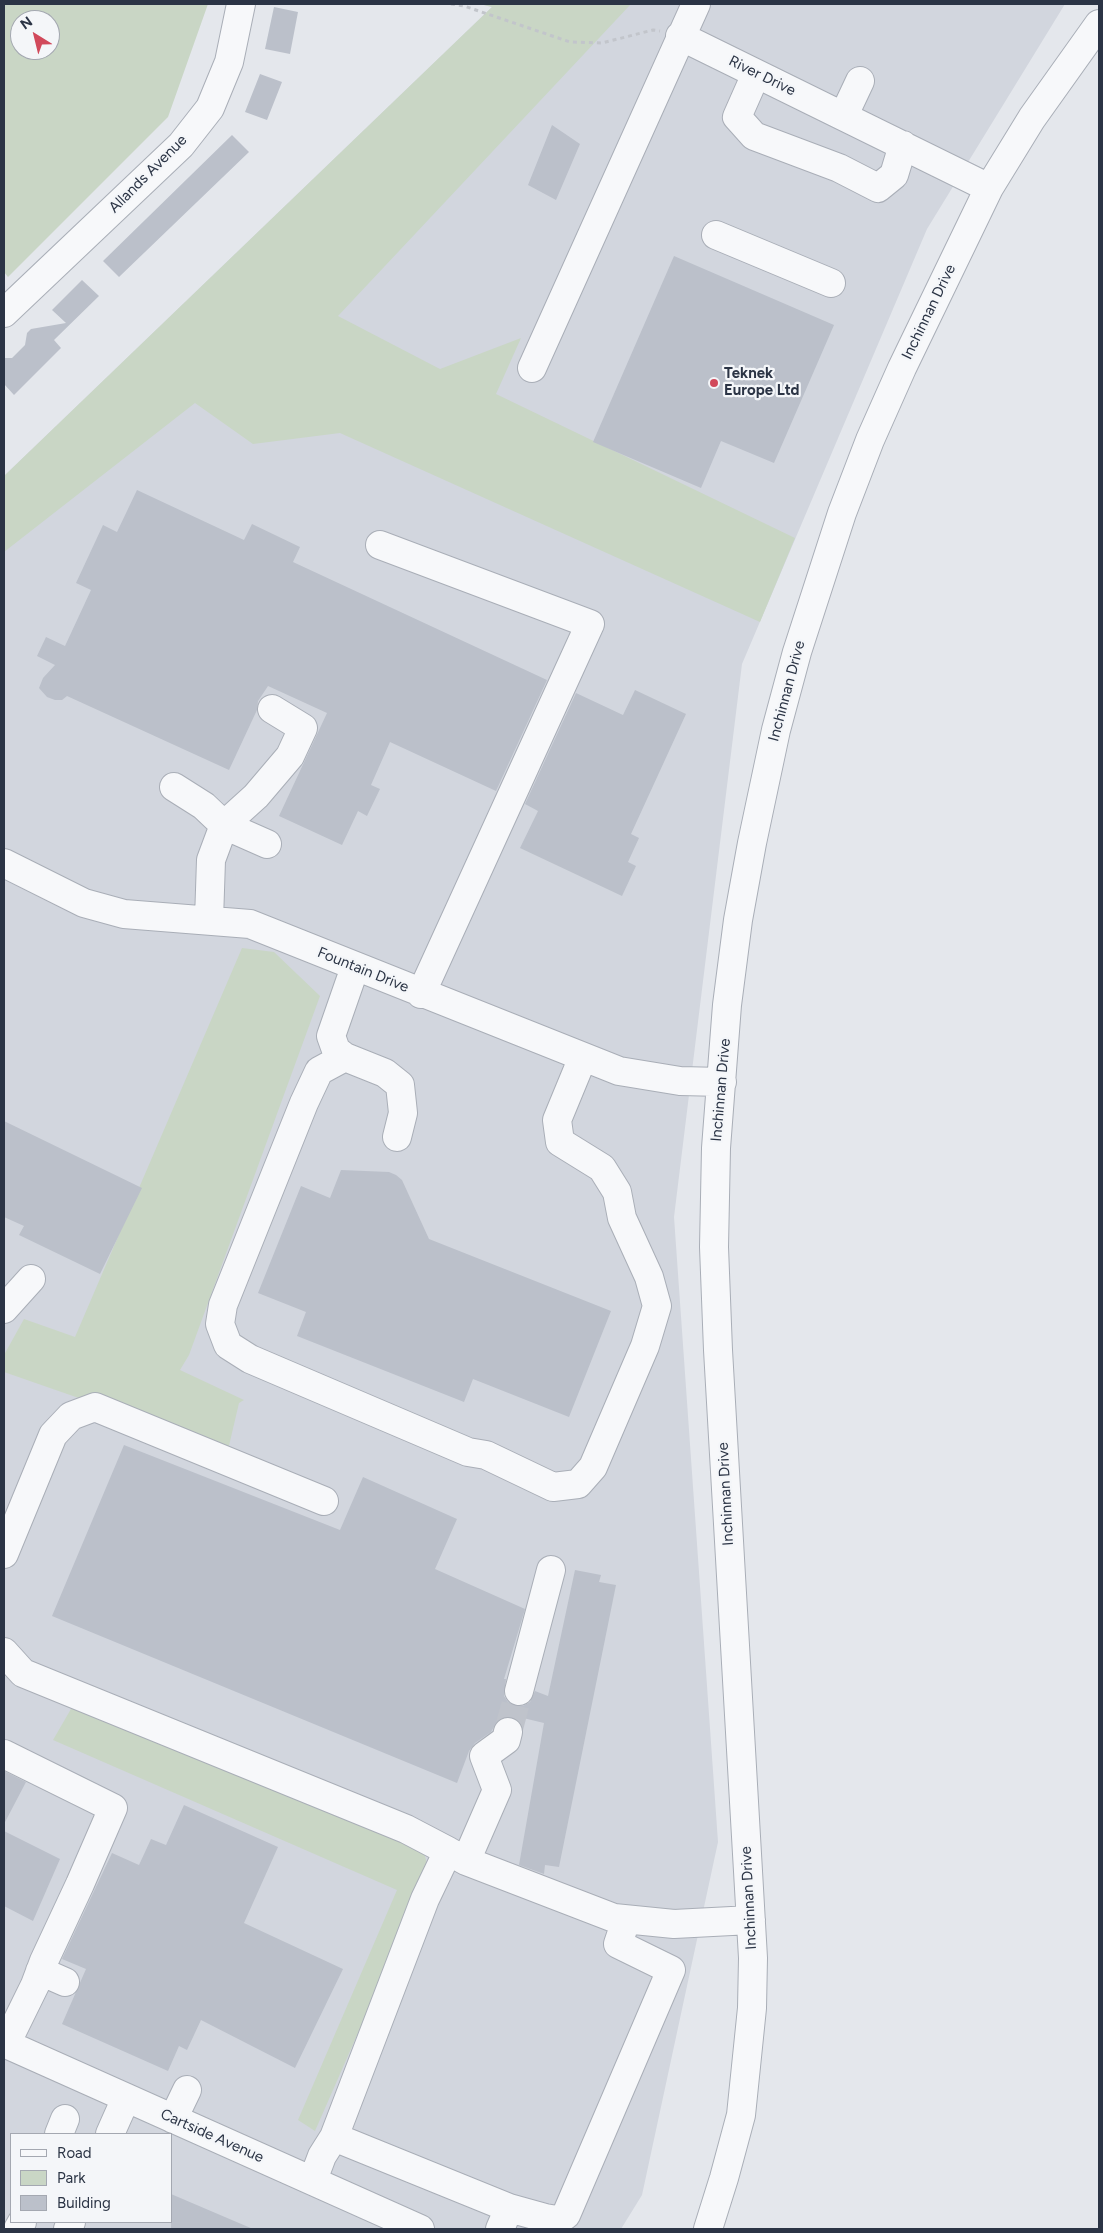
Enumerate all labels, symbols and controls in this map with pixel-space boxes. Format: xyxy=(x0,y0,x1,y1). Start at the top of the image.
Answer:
north arrow xyxy=(10,10,60,60)
text: N xyxy=(17,13,36,33)
street label: River Drive xyxy=(726,52,798,100)
street label: Allands Avenue xyxy=(105,131,191,217)
street label: Inchinnan Drive xyxy=(898,262,960,362)
place label: Teknek Europe Ltd xyxy=(724,365,800,400)
marker: Teknek Europe Ltd xyxy=(708,377,720,389)
street label: Inchinnan Drive xyxy=(765,639,809,743)
street label: Fountain Drive xyxy=(315,943,411,997)
street label: Inchinnan Drive xyxy=(708,1038,734,1142)
street label: Inchinnan Drive xyxy=(714,1442,738,1546)
street label: Inchinnan Drive xyxy=(737,1846,761,1950)
street label: Cartside Avenue xyxy=(158,2105,266,2167)
legend xyxy=(10,2133,172,2223)
text: Road xyxy=(57,2144,92,2162)
text: Park xyxy=(57,2169,86,2187)
text: Building xyxy=(57,2194,111,2212)

